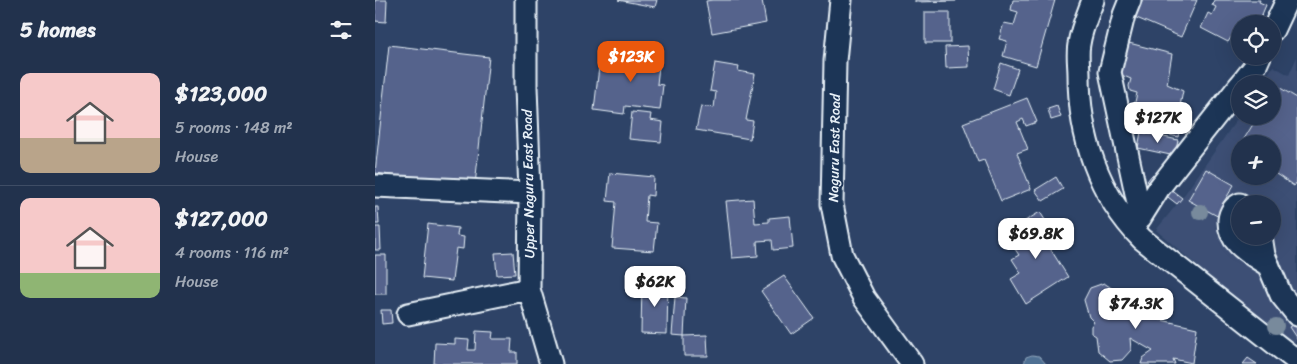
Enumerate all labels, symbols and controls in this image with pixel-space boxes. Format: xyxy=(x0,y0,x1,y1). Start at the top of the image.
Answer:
text: 5 homes xyxy=(20,11,96,49)
map controls xyxy=(1231,15,1281,245)
button: locate xyxy=(1231,15,1281,65)
icon: filters xyxy=(327,16,355,44)
pin: $123K xyxy=(596,41,666,83)
text: $123K xyxy=(608,42,654,71)
text: $123,000 xyxy=(175,75,267,113)
button: layers xyxy=(1231,75,1281,125)
street label: Naguru East Road xyxy=(821,92,848,202)
icon: home xyxy=(60,93,120,153)
pin: $127K xyxy=(1123,102,1193,144)
text: $127K xyxy=(1135,103,1181,132)
street label: Upper Naguru East Road xyxy=(515,108,542,259)
text: 5 rooms · 148 m² xyxy=(175,113,292,142)
button: + xyxy=(1231,135,1281,185)
text: House xyxy=(175,142,218,171)
button: − xyxy=(1231,195,1281,245)
text: $127,000 xyxy=(175,200,268,238)
icon: home xyxy=(60,218,120,278)
pin: $69.8K xyxy=(995,218,1077,260)
text: $69.8K xyxy=(1009,219,1063,248)
text: 4 rooms · 116 m² xyxy=(175,238,289,267)
pin: $62K xyxy=(625,266,685,308)
text: House xyxy=(175,267,218,296)
text: $62K xyxy=(636,267,674,296)
pin: $74.3K xyxy=(1095,288,1177,330)
text: $74.3K xyxy=(1109,289,1163,318)

